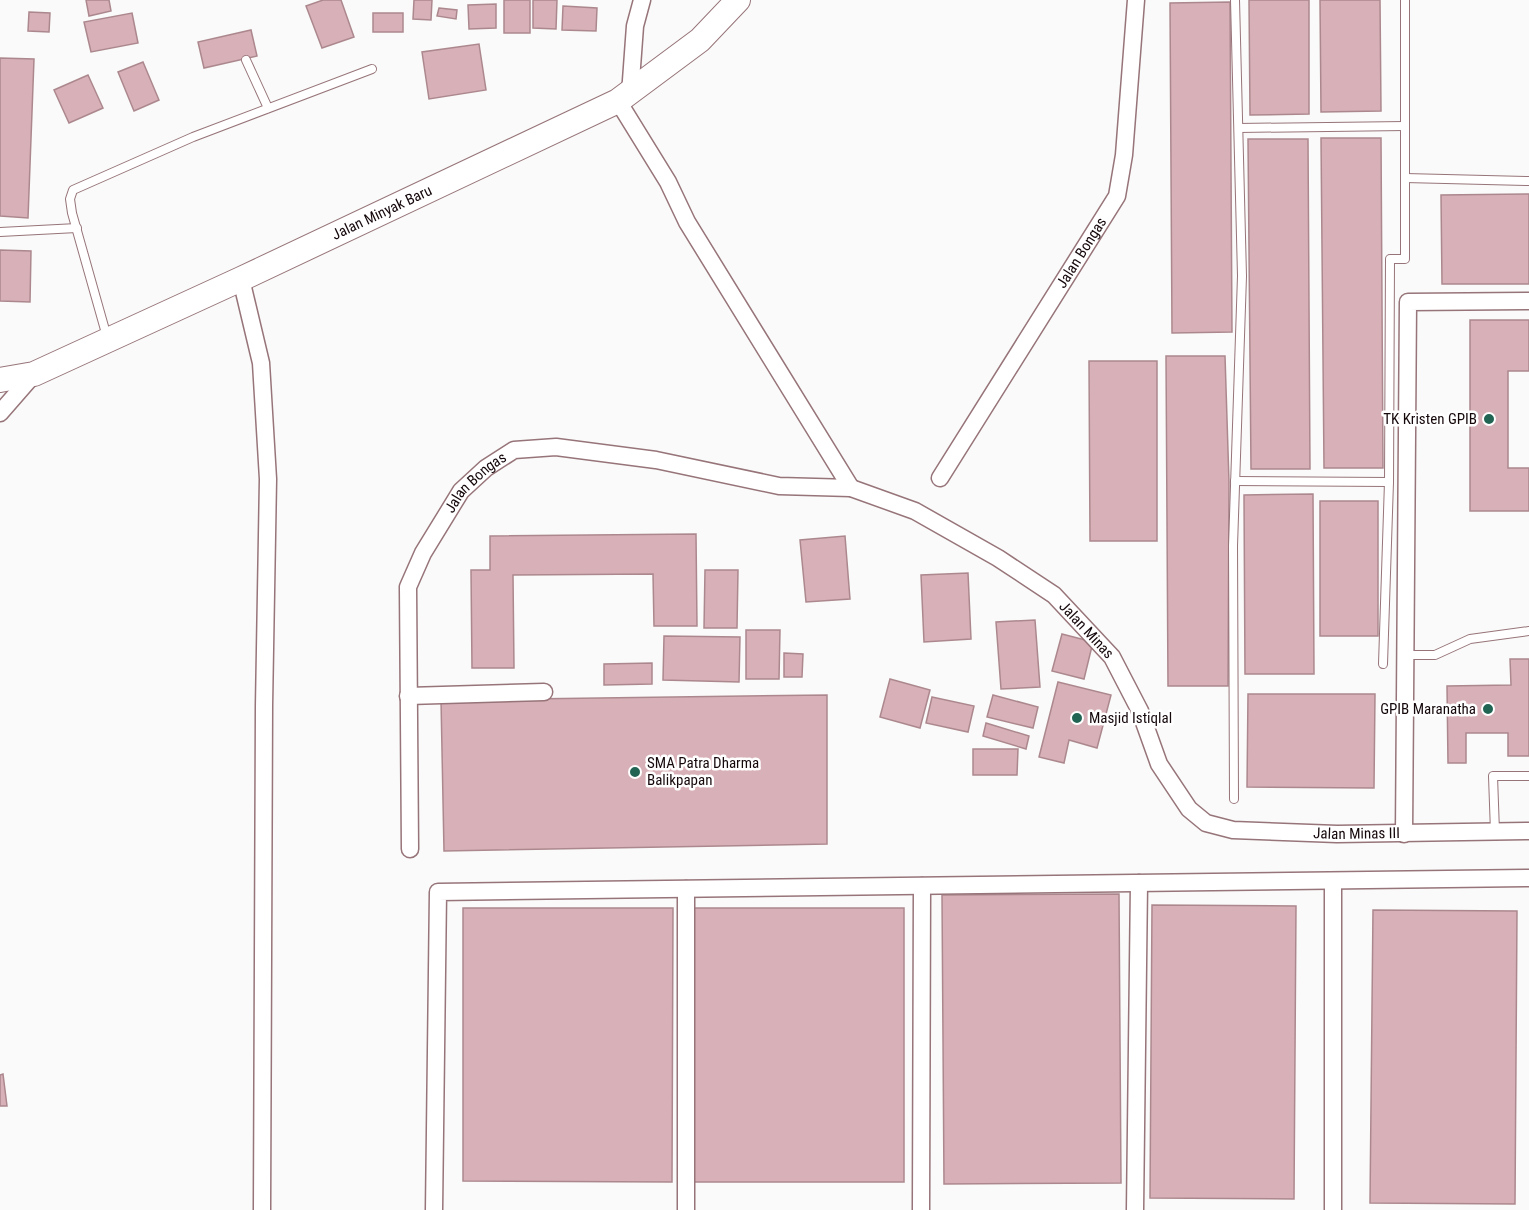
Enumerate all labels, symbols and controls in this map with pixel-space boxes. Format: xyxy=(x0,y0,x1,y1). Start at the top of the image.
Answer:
street label: Jalan Minyak Baru xyxy=(329,181,435,244)
street label: Jalan Bongas xyxy=(1052,214,1110,291)
place label: TK Kristen GPIB xyxy=(1383,410,1477,428)
marker: TK Kristen GPIB xyxy=(1482,412,1496,426)
street label: Jalan Bongas xyxy=(441,448,510,516)
street label: Jalan Minas xyxy=(1055,597,1118,662)
place label: GPIB Maranatha xyxy=(1380,700,1476,718)
marker: GPIB Maranatha xyxy=(1481,702,1495,716)
place label: Masjid Istiqlal xyxy=(1089,709,1172,727)
marker: Masjid Istiqlal xyxy=(1070,711,1084,725)
place label: SMA Patra Dharma Balikpapan xyxy=(647,754,759,789)
marker: SMA Patra Dharma Balikpapan xyxy=(628,765,642,779)
street label: Jalan Minas III xyxy=(1313,824,1400,843)

